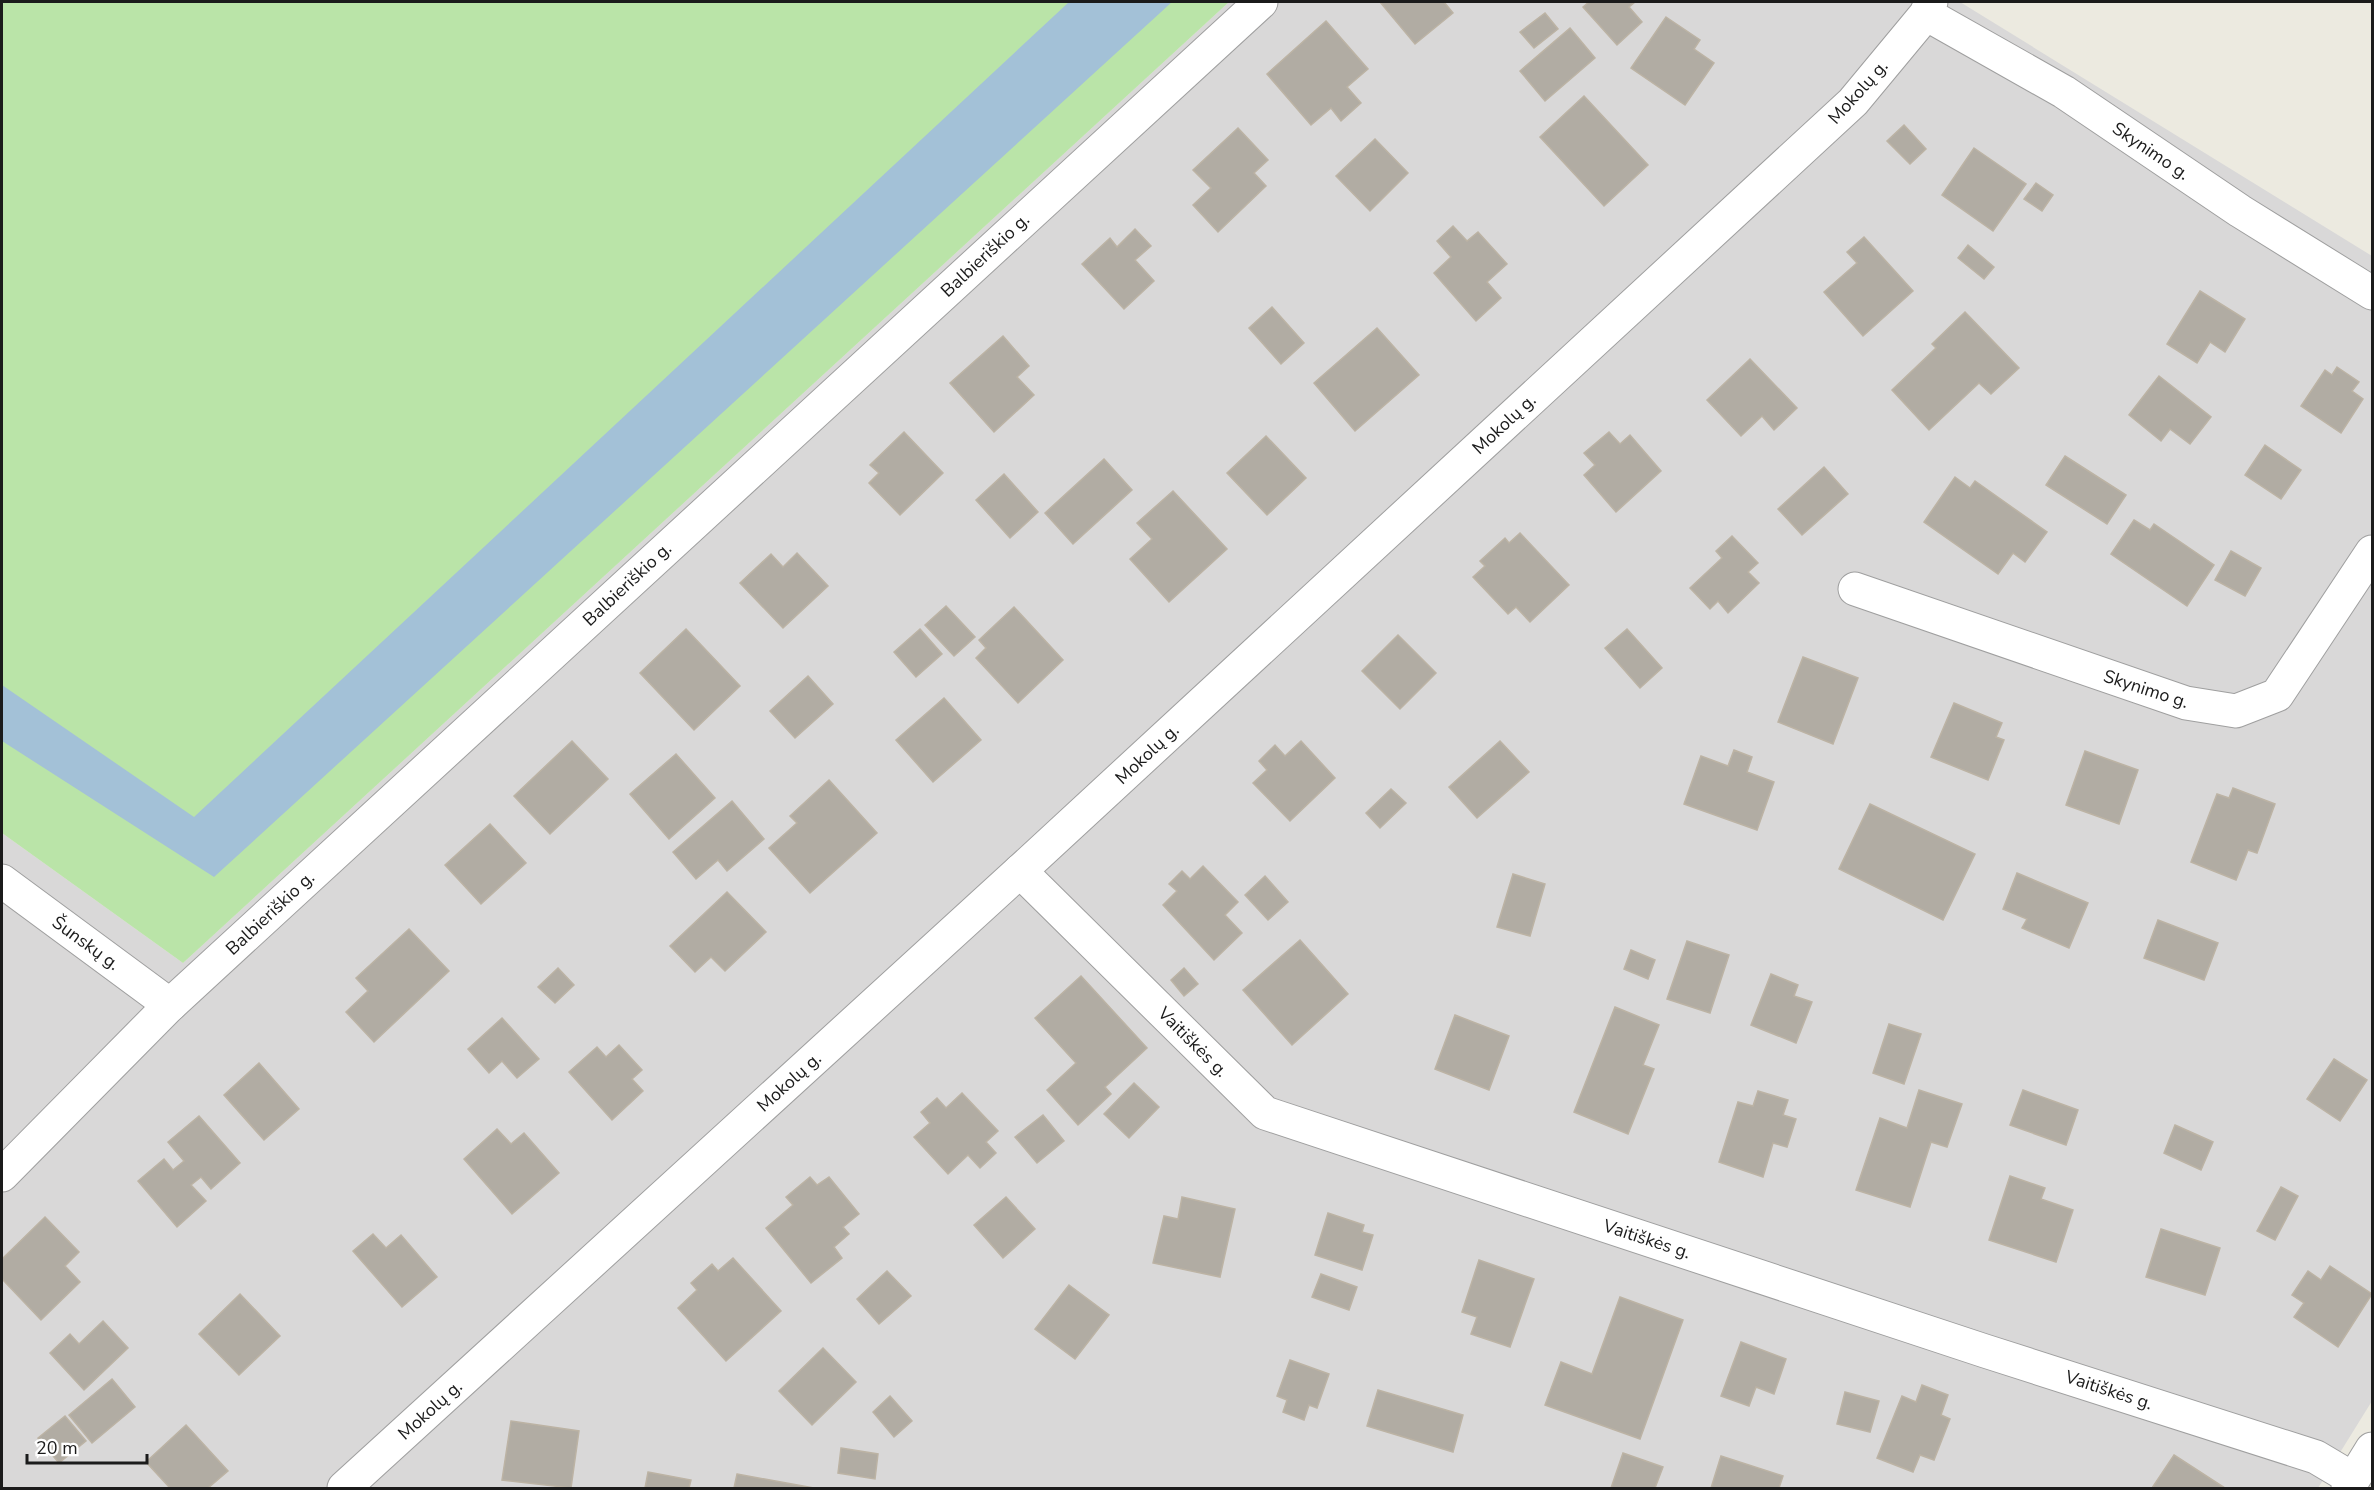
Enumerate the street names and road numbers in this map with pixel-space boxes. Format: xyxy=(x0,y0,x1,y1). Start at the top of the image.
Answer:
street label: Mokolų g. xyxy=(1823,55,1893,129)
street label: Skynimo g. xyxy=(2108,116,2194,186)
street label: Balbieriškio g. xyxy=(935,208,1035,302)
street label: Mokolų g. xyxy=(1467,388,1541,460)
street label: Balbieriškio g. xyxy=(577,537,677,631)
street label: Skynimo g. xyxy=(2100,664,2192,714)
street label: Mokolų g. xyxy=(1110,718,1184,790)
street label: Balbieriškio g. xyxy=(220,866,320,960)
street label: Šunskų g. xyxy=(47,910,125,976)
street label: Vaitiškės g. xyxy=(1152,1001,1233,1082)
street label: Mokolų g. xyxy=(752,1047,826,1117)
street label: Vaitiškės g. xyxy=(1599,1213,1694,1264)
street label: Vaitiškės g. xyxy=(2061,1364,2156,1415)
street label: Mokolų g. xyxy=(393,1375,467,1445)

